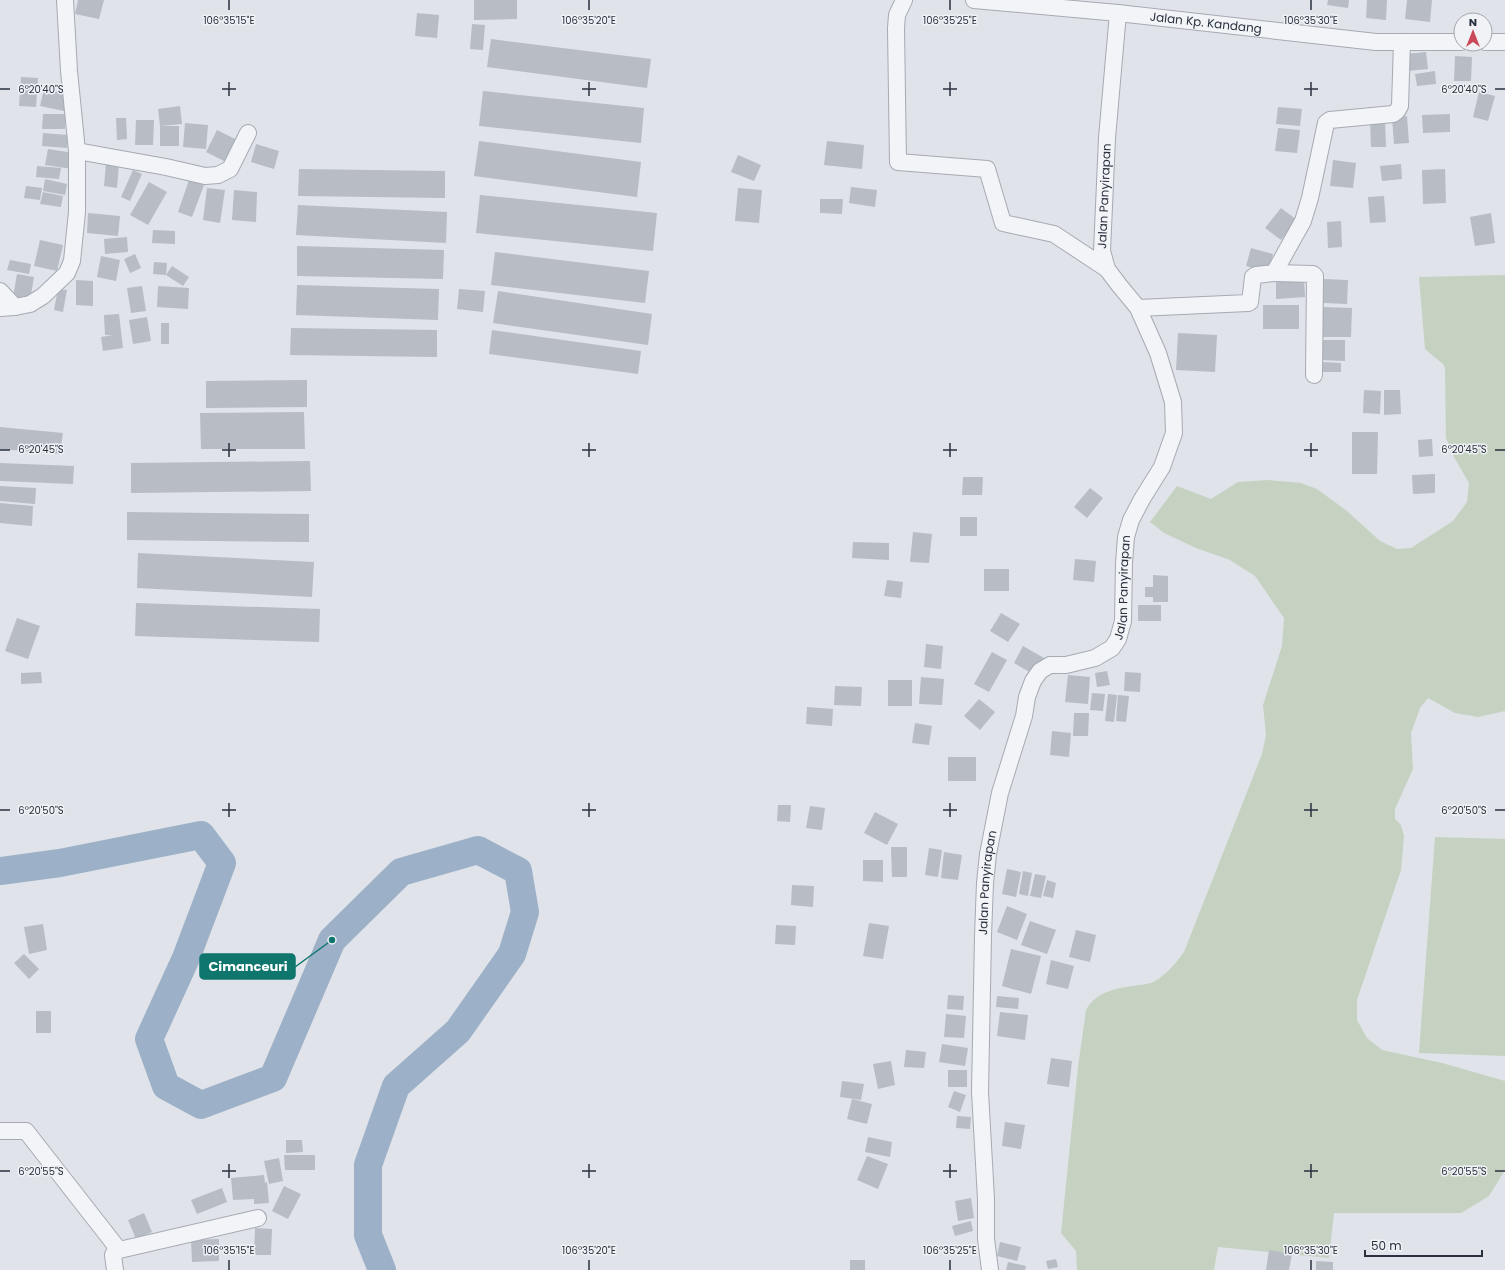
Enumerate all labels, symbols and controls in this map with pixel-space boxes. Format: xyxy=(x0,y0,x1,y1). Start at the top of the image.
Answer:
street label: Jalan Kp. Kandang xyxy=(1149,8,1263,37)
north arrow xyxy=(1453,12,1493,52)
text: 106°35'15"E xyxy=(203,13,255,28)
text: 106°35'20"E xyxy=(562,13,616,28)
text: 106°35'25"E xyxy=(923,13,977,28)
text: 106°35'30"E xyxy=(1284,13,1338,28)
text: N xyxy=(1469,14,1477,30)
text: 6°20'40"S xyxy=(18,82,64,97)
text: 6°20'40"S xyxy=(1441,82,1487,97)
street label: Jalan Panyirapan xyxy=(1093,143,1115,249)
text: 6°20'45"S xyxy=(18,442,64,457)
text: 6°20'45"S xyxy=(1441,442,1487,457)
street label: Jalan Panyirapan xyxy=(1109,534,1134,642)
text: 6°20'50"S xyxy=(18,803,64,818)
text: 6°20'50"S xyxy=(1441,803,1487,818)
street label: Jalan Panyirapan xyxy=(974,829,1001,936)
callout: Cimanceuri xyxy=(200,954,295,979)
text: Cimanceuri xyxy=(208,957,288,976)
text: 6°20'55"S xyxy=(18,1164,64,1179)
text: 6°20'55"S xyxy=(1441,1164,1487,1179)
scale bar xyxy=(1365,1232,1482,1258)
text: 50 m xyxy=(1371,1237,1402,1254)
text: 106°35'15"E xyxy=(203,1243,255,1258)
text: 106°35'20"E xyxy=(562,1243,616,1258)
text: 106°35'25"E xyxy=(923,1243,977,1258)
text: 106°35'30"E xyxy=(1284,1243,1338,1258)

